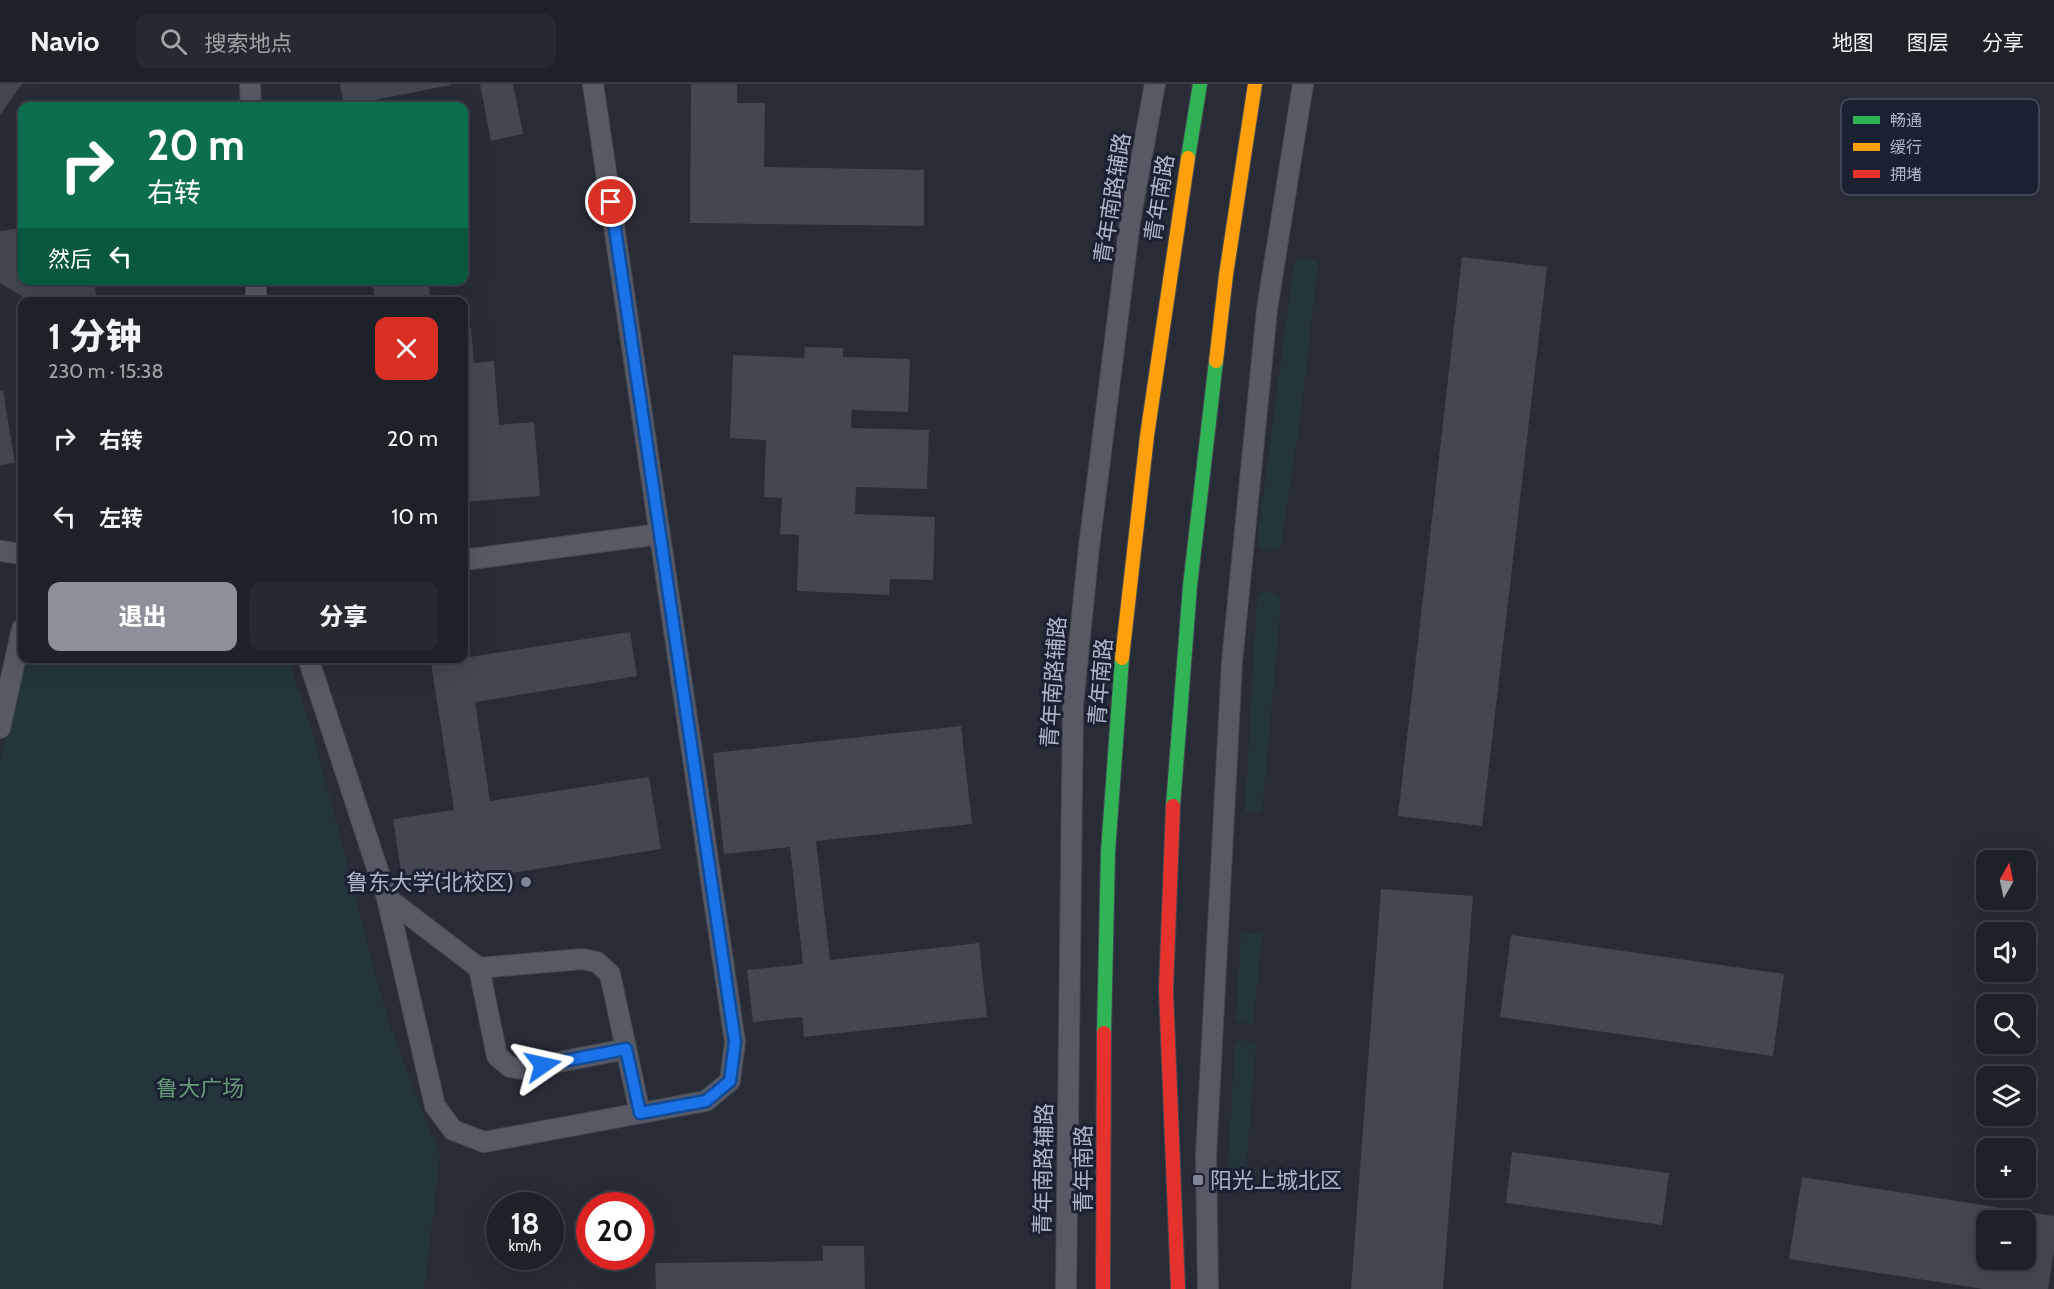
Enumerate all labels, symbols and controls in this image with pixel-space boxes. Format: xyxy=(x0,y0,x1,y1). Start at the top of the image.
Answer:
search box xyxy=(136,14,556,68)
text: Navio xyxy=(30,24,100,58)
icon: search xyxy=(157,25,190,58)
text: 搜索地点 xyxy=(205,30,293,57)
text: 地图 xyxy=(1832,30,1874,55)
text: 图层 xyxy=(1907,30,1949,55)
text: 分享 xyxy=(1982,30,2024,55)
legend xyxy=(1841,99,2039,195)
text: 畅通 xyxy=(1890,111,1922,130)
text: 20 m xyxy=(147,119,245,171)
icon: right xyxy=(48,126,126,204)
street label: 青年南路辅路 xyxy=(1089,131,1136,265)
text: 缓行 xyxy=(1890,138,1922,157)
street label: 青年南路 xyxy=(1139,153,1180,244)
text: 拥堵 xyxy=(1890,165,1922,184)
text: 右转 xyxy=(147,176,201,209)
pin xyxy=(585,176,636,227)
icon: arrive xyxy=(594,185,627,218)
icon: left xyxy=(104,240,137,273)
text: 然后 xyxy=(48,246,92,273)
text: 1 分钟 xyxy=(48,314,141,358)
button: close xyxy=(375,317,438,380)
text: 230 m · 15:38 xyxy=(48,359,164,383)
icon: right xyxy=(48,422,81,455)
text: 20 m xyxy=(387,425,438,452)
text: 右转 xyxy=(99,427,143,454)
icon: left xyxy=(48,500,81,533)
text: 10 m xyxy=(391,503,438,530)
text: 左转 xyxy=(99,505,143,532)
button: 退出 xyxy=(48,582,237,651)
button: 分享 xyxy=(249,582,438,651)
street label: 青年南路辅路 xyxy=(1035,615,1072,749)
street label: 青年南路 xyxy=(1083,637,1118,727)
north arrow xyxy=(1976,850,2036,910)
map controls xyxy=(1976,850,2036,1270)
place label: 鲁东大学(北校区) xyxy=(346,869,514,896)
marker: 鲁东大学(北校区) xyxy=(519,875,533,889)
button: sound xyxy=(1976,922,2036,982)
button: search xyxy=(1976,994,2036,1054)
position arrow xyxy=(511,1033,575,1097)
button: layers xyxy=(1976,1066,2036,1126)
park label: 鲁大广场 xyxy=(156,1075,244,1102)
street label: 青年南路辅路 xyxy=(1029,1103,1058,1235)
street label: 青年南路 xyxy=(1070,1125,1097,1213)
button: + xyxy=(1976,1138,2036,1198)
place label: 阳光上城北区 xyxy=(1210,1167,1342,1194)
marker: 阳光上城北区 xyxy=(1191,1173,1205,1187)
speed limit sign: 20 xyxy=(576,1192,654,1270)
text: 18 xyxy=(510,1205,540,1242)
button: − xyxy=(1976,1210,2036,1270)
text: km/h xyxy=(509,1237,541,1255)

